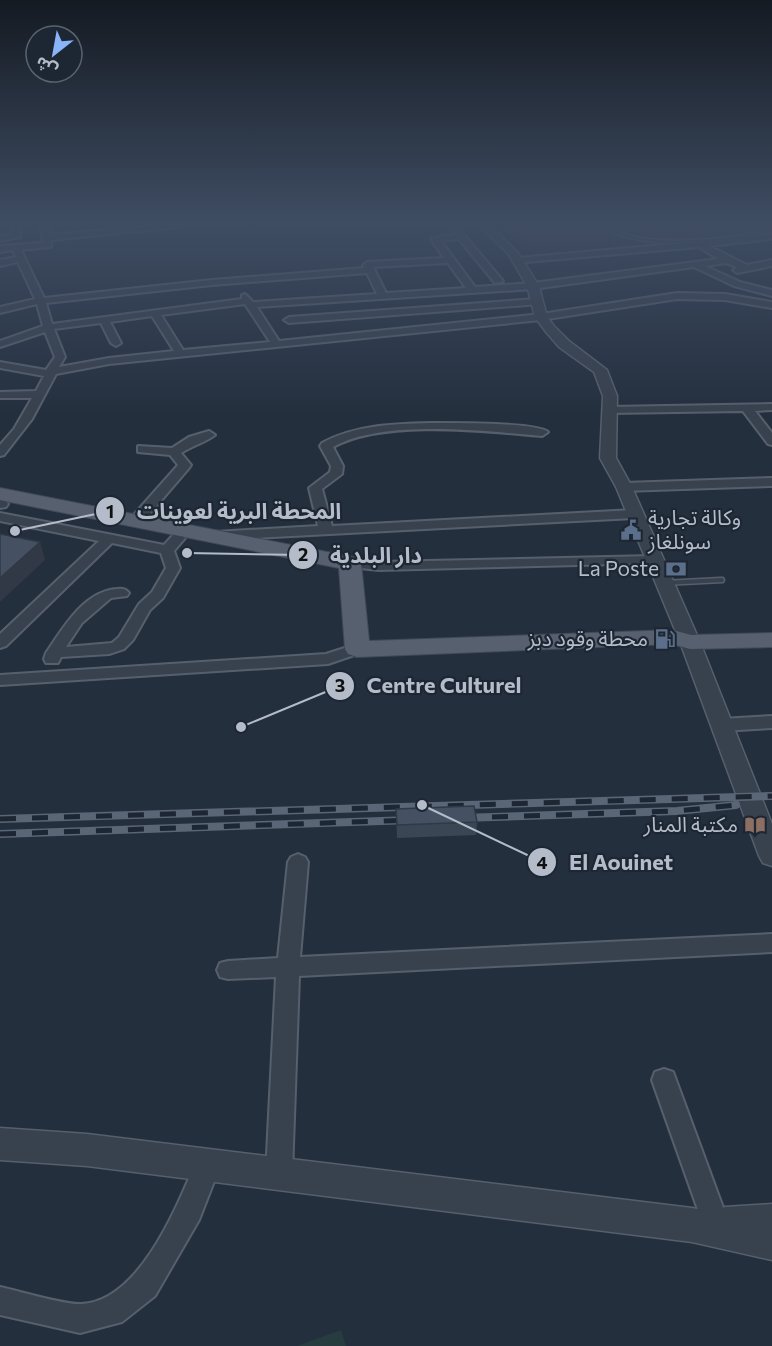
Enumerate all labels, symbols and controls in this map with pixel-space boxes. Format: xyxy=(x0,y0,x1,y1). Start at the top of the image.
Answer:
north arrow xyxy=(24,24,84,84)
text: ش xyxy=(32,53,61,81)
callout: المحطة البرية لعوينات xyxy=(95,491,353,531)
text: المحطة البرية لعوينات xyxy=(137,497,341,524)
text: 1 xyxy=(106,500,114,522)
place label: وكالة تجارية سونلغاز xyxy=(647,504,741,554)
public building icon: وكالة تجارية سونلغاز xyxy=(619,518,643,542)
callout: دار البلدية xyxy=(288,535,433,575)
text: دار البلدية xyxy=(330,541,422,569)
text: 2 xyxy=(298,543,308,565)
place label: La Poste xyxy=(578,555,659,580)
bank icon: La Poste xyxy=(664,557,688,581)
place label: محطة وقود دبز xyxy=(527,625,648,651)
fuel station icon: محطة وقود دبز xyxy=(653,627,677,651)
callout: Centre Culturel xyxy=(325,666,534,706)
text: Centre Culturel xyxy=(367,671,521,698)
text: 3 xyxy=(335,674,345,696)
place label: مكتبة المنار xyxy=(642,811,738,837)
library icon: مكتبة المنار xyxy=(743,813,767,837)
callout: El Aouinet xyxy=(527,842,685,882)
text: El Aouinet xyxy=(569,848,673,875)
text: 4 xyxy=(536,851,548,873)

